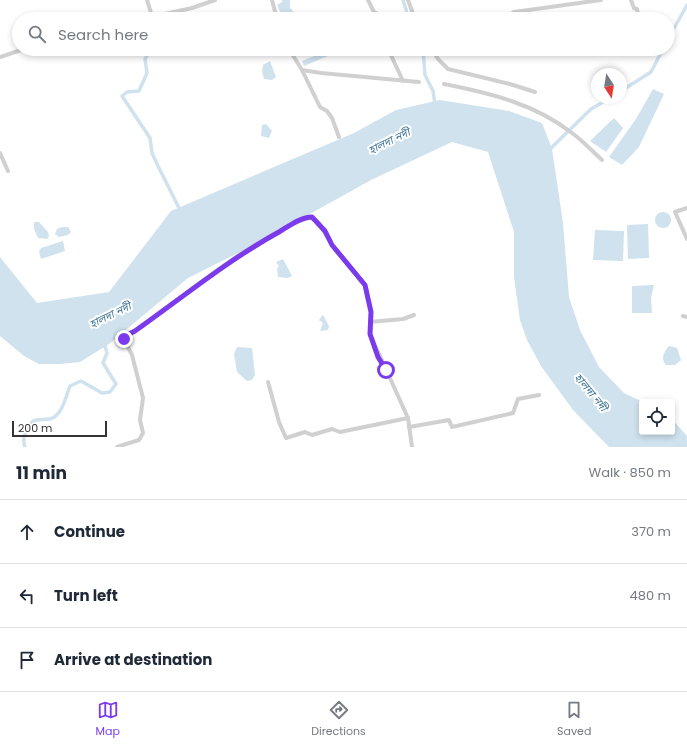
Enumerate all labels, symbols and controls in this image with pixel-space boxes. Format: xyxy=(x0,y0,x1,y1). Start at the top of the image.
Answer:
search box xyxy=(12,12,675,56)
icon: search xyxy=(26,23,48,45)
text: Search here xyxy=(58,24,148,45)
north arrow xyxy=(591,68,627,104)
water label: হালদা নদী xyxy=(365,123,414,158)
water label: হালদা নদী xyxy=(86,297,135,332)
route end xyxy=(115,330,133,348)
route start xyxy=(377,361,395,379)
water label: হালদা নদী xyxy=(571,370,613,416)
map controls xyxy=(639,399,675,435)
button: locate xyxy=(639,399,675,435)
scale bar xyxy=(12,419,107,438)
text: 200 m xyxy=(18,420,52,436)
text: 11 min xyxy=(16,461,67,485)
text: Walk · 850 m xyxy=(589,463,671,482)
icon: ahead xyxy=(16,521,38,543)
text: Continue xyxy=(54,521,125,542)
text: 370 m xyxy=(631,522,671,541)
icon: left xyxy=(16,585,38,607)
text: Turn left xyxy=(54,585,118,606)
text: 480 m xyxy=(630,586,671,605)
icon: arrive xyxy=(16,649,38,671)
text: Arrive at destination xyxy=(54,649,212,670)
tab: Map xyxy=(96,699,120,740)
tab: Directions xyxy=(311,699,366,740)
tab: Saved xyxy=(557,699,591,740)

